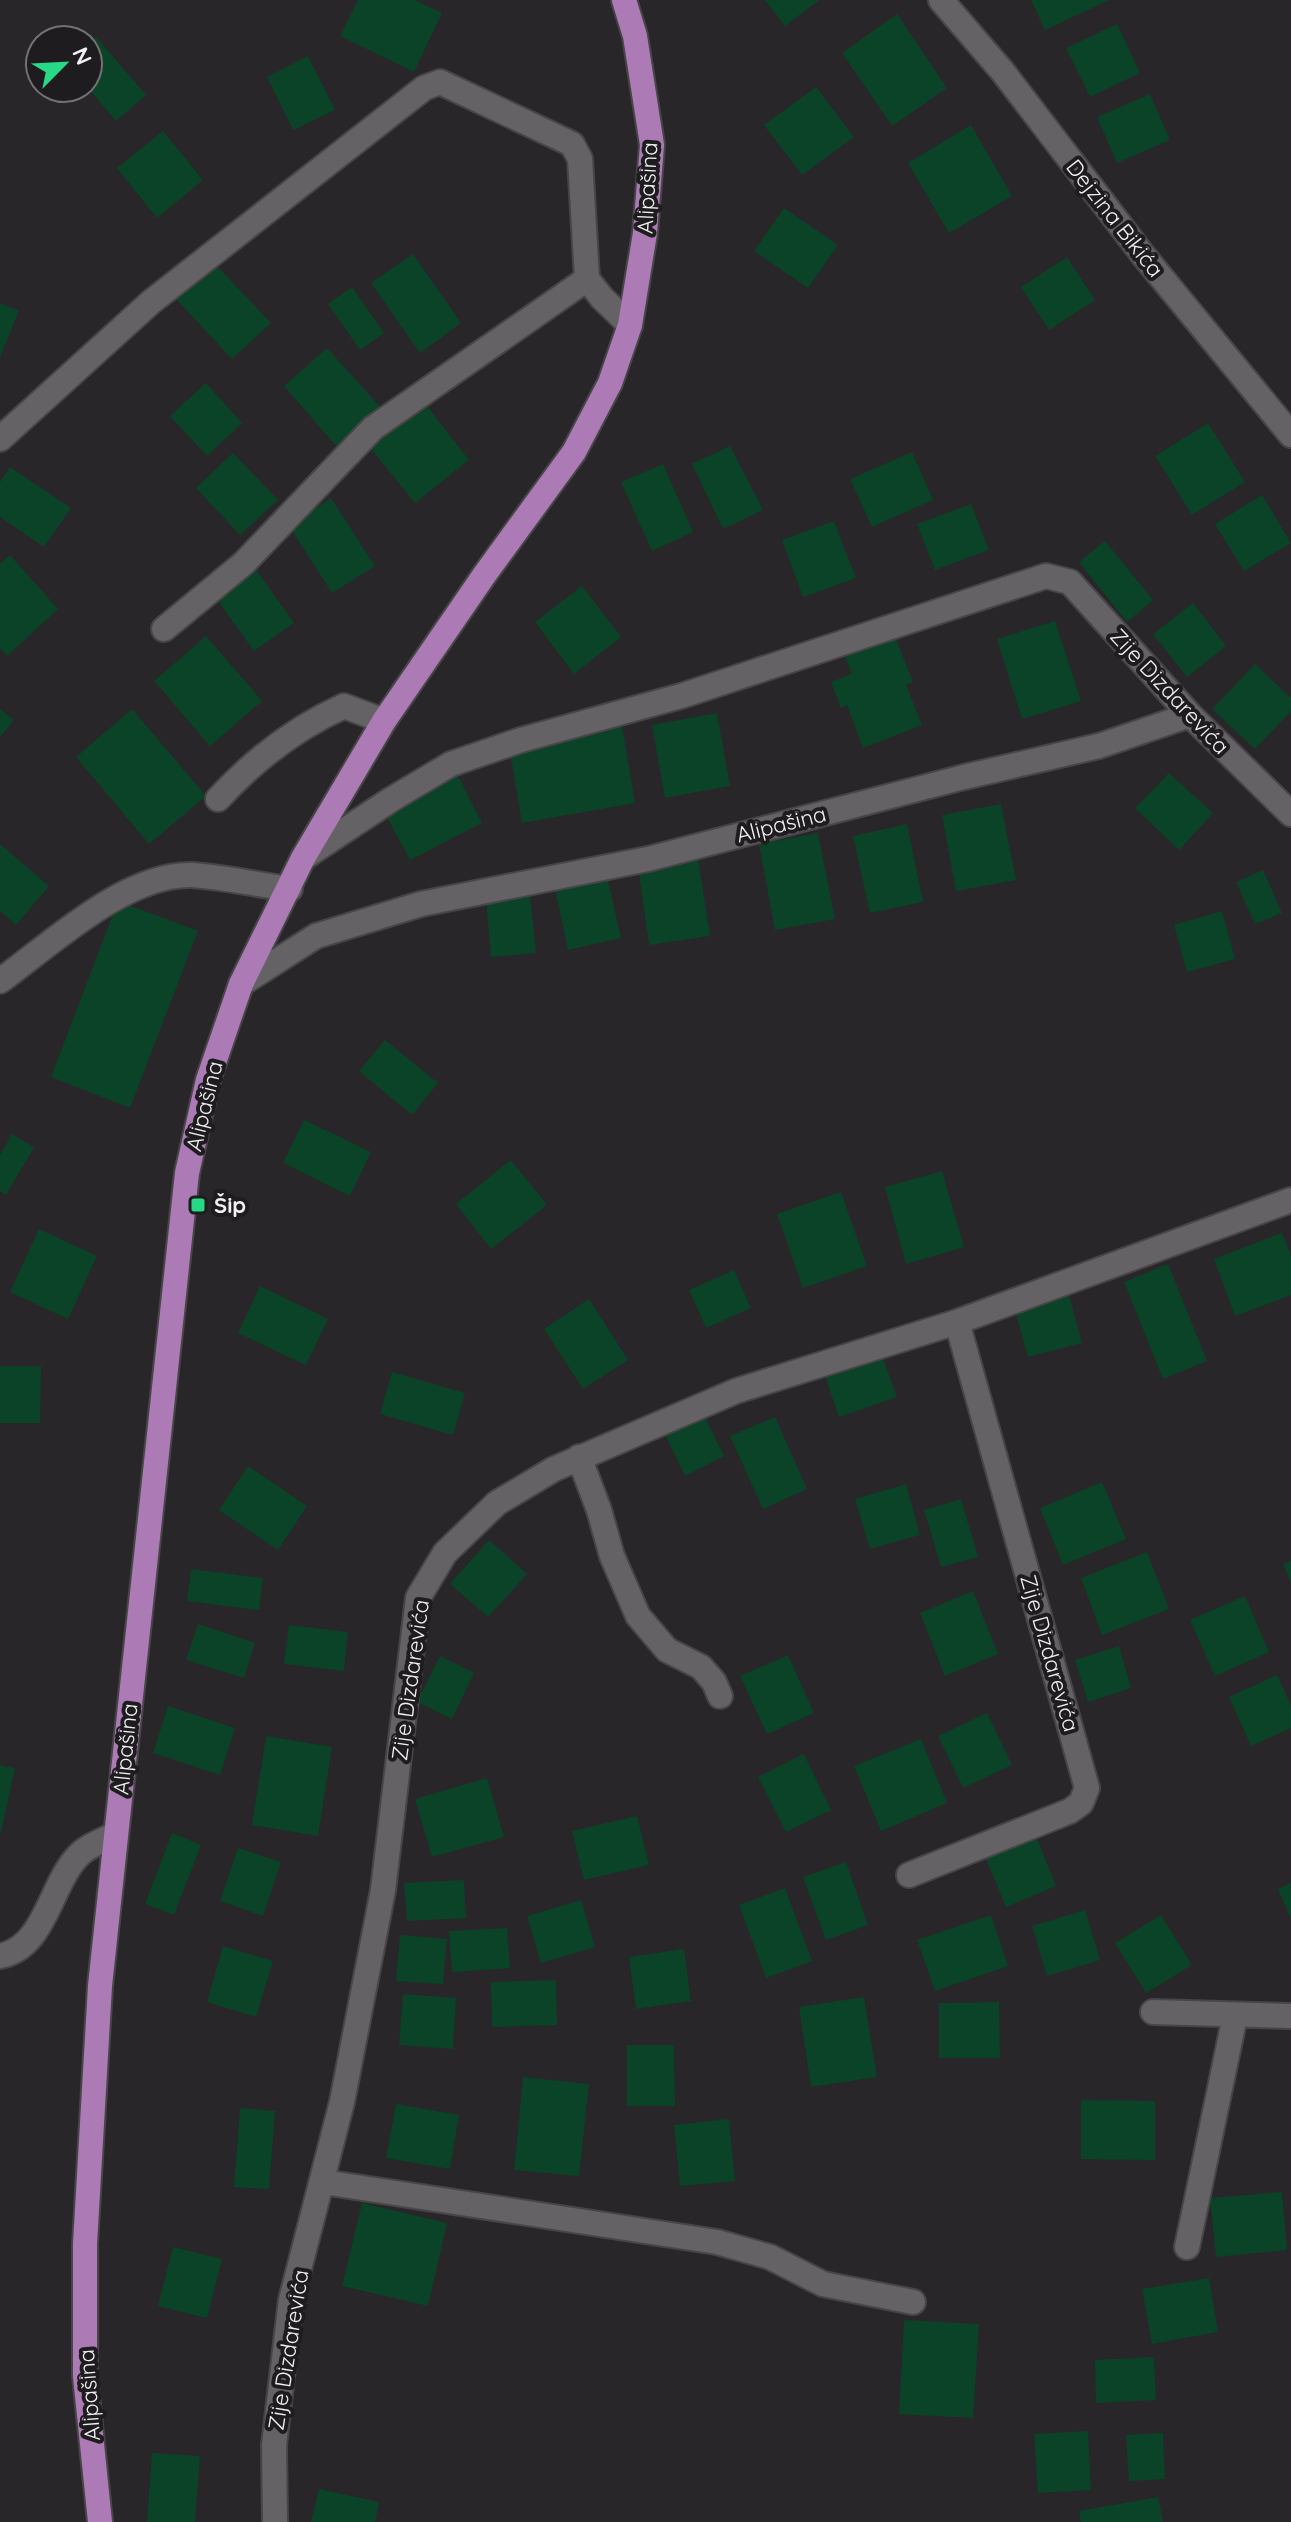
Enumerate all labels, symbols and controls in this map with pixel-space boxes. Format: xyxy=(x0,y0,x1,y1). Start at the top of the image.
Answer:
north arrow xyxy=(24,24,104,104)
text: N xyxy=(66,43,98,69)
street label: Alipašina xyxy=(631,141,663,235)
street label: Dejzina Bikića xyxy=(1060,153,1170,283)
street label: Zije Dizdarevića xyxy=(1104,622,1236,760)
street label: Alipašina xyxy=(733,799,829,849)
street label: Alipašina xyxy=(179,1058,229,1154)
place label: Šip xyxy=(214,1191,246,1219)
marker: Šip xyxy=(189,1196,207,1214)
street label: Zije Dizdarevića xyxy=(1014,1571,1086,1735)
street label: Zije Dizdarevića xyxy=(385,1598,435,1762)
street label: Alipašina xyxy=(106,1702,144,1796)
street label: Zije Dizdarevića xyxy=(261,2268,315,2432)
street label: Alipašina xyxy=(72,2348,106,2442)

